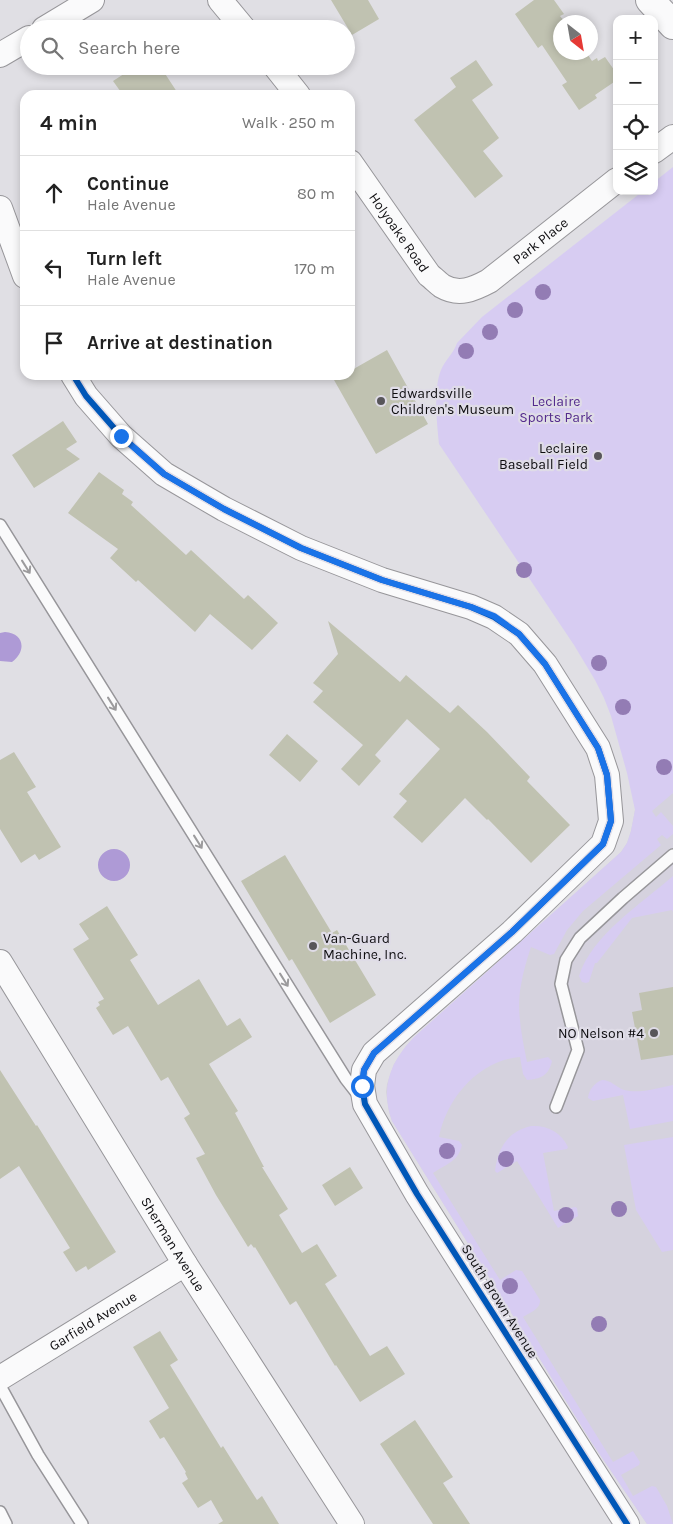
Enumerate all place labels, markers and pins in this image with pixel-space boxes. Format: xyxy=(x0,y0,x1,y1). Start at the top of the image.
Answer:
place label: Edwardsville Children's Museum xyxy=(391,385,514,418)
marker: Edwardsville Children's Museum xyxy=(375,395,387,407)
place label: Leclaire Baseball Field xyxy=(499,440,588,473)
marker: Leclaire Baseball Field xyxy=(592,450,604,462)
place label: Van-Guard Machine, Inc. xyxy=(323,930,407,963)
marker: Van-Guard Machine, Inc. xyxy=(307,940,319,952)
place label: NO Nelson #4 xyxy=(558,1025,644,1042)
marker: NO Nelson #4 xyxy=(648,1027,660,1039)

